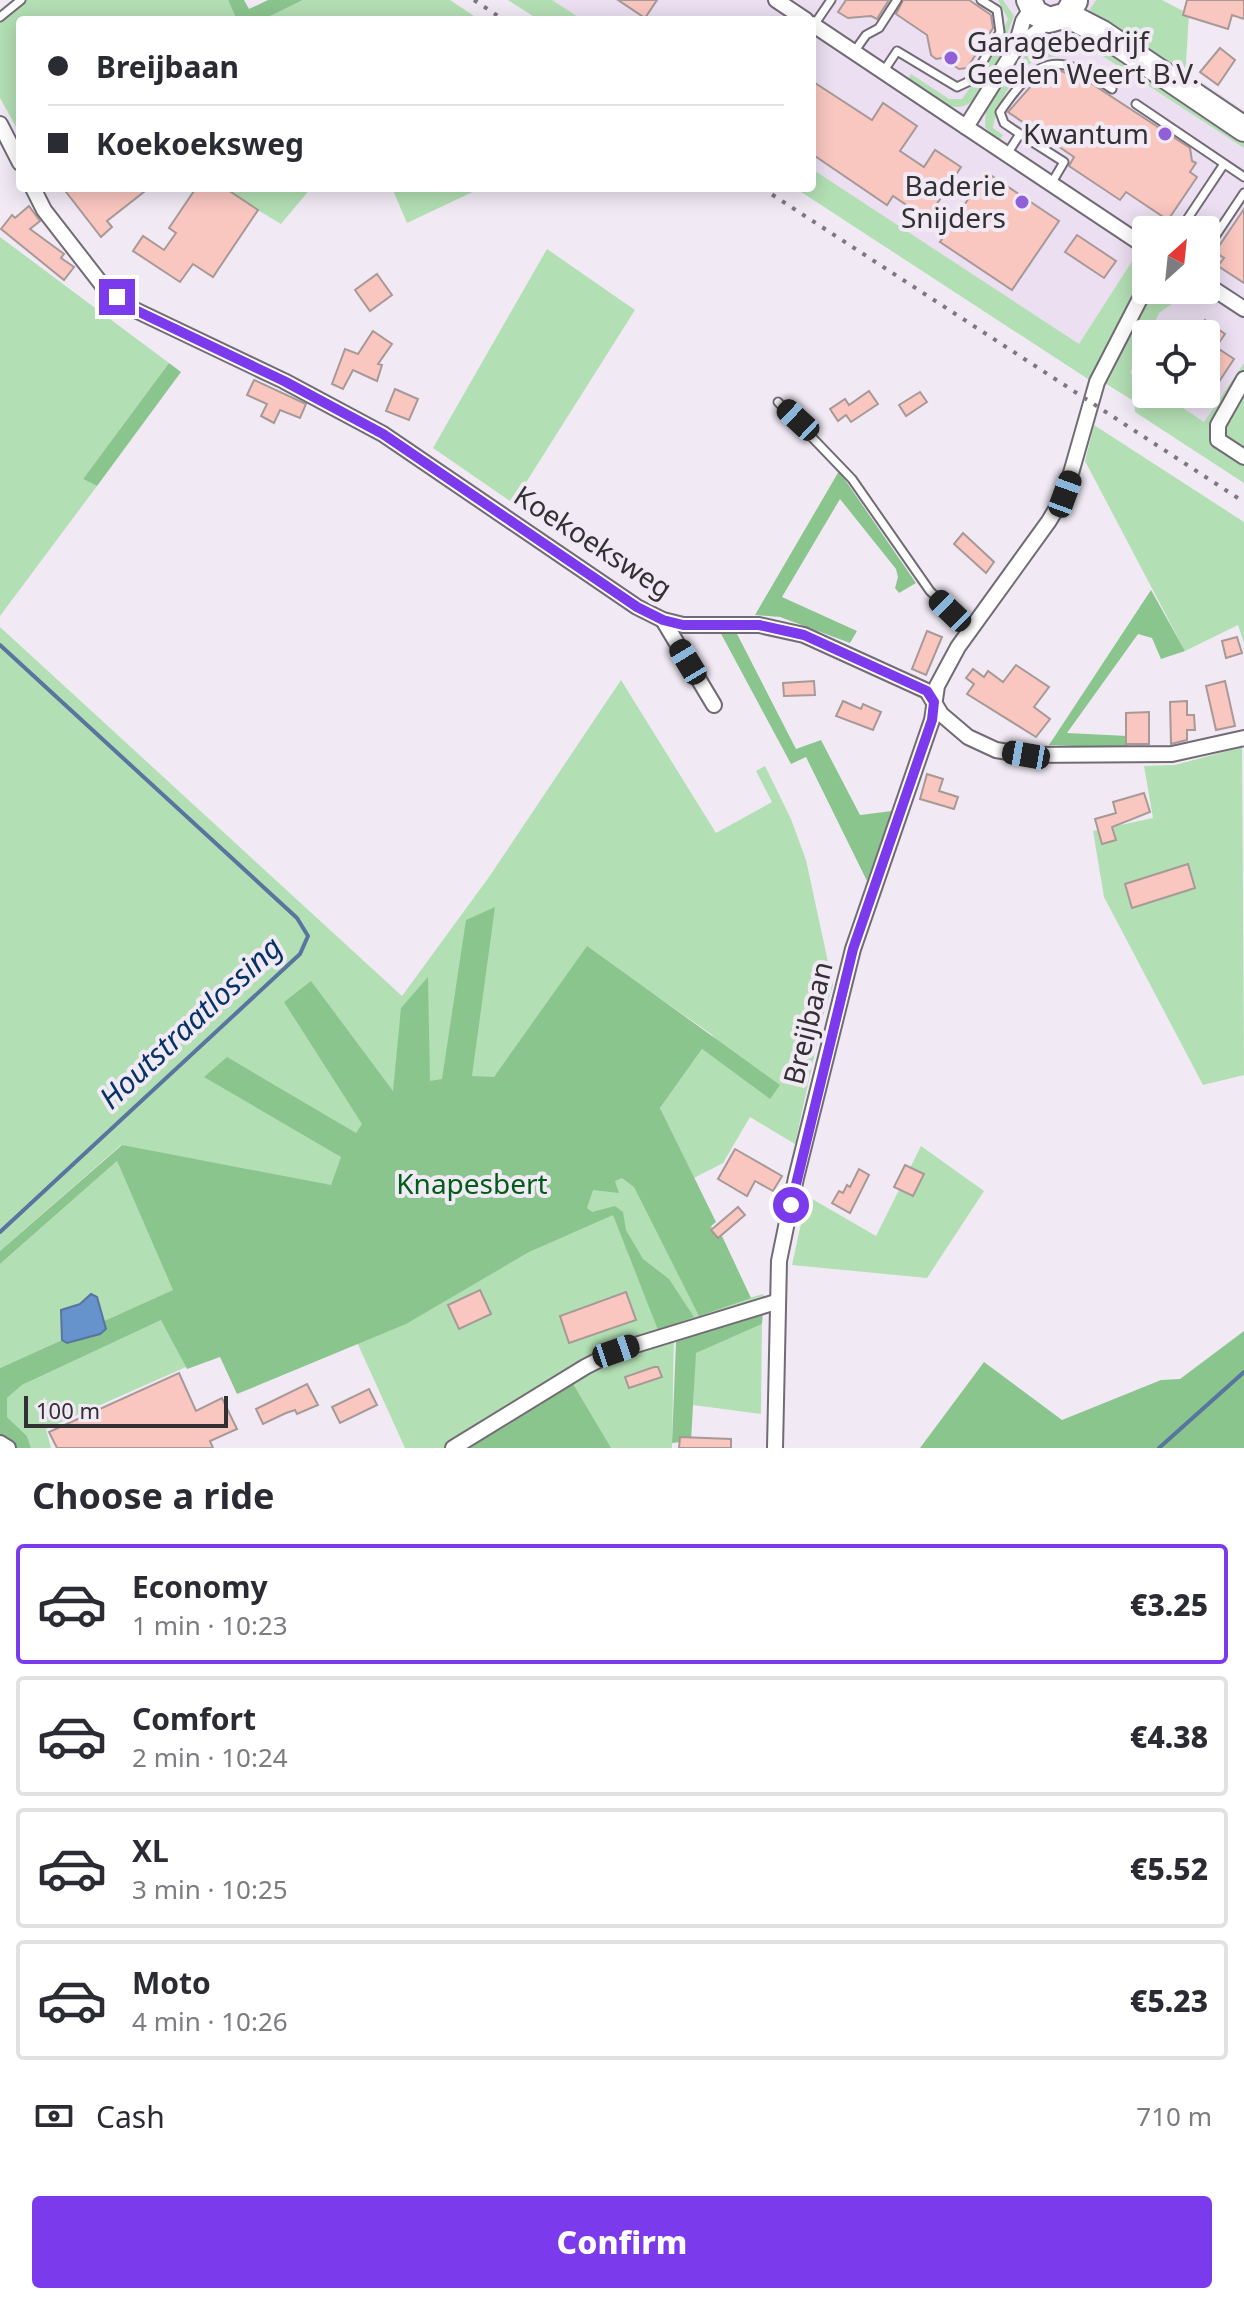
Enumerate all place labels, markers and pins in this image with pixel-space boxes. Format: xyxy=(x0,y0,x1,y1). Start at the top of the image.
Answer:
place label: Garagebedrijf Geelen Weert B.V. xyxy=(967,22,1199,92)
marker: Garagebedrijf Geelen Weert B.V. xyxy=(942,49,960,67)
place label: Kwantum xyxy=(1023,114,1149,152)
marker: Kwantum xyxy=(1156,125,1174,143)
place label: Baderie Snijders xyxy=(901,166,1006,236)
marker: Baderie Snijders xyxy=(1013,193,1031,211)

